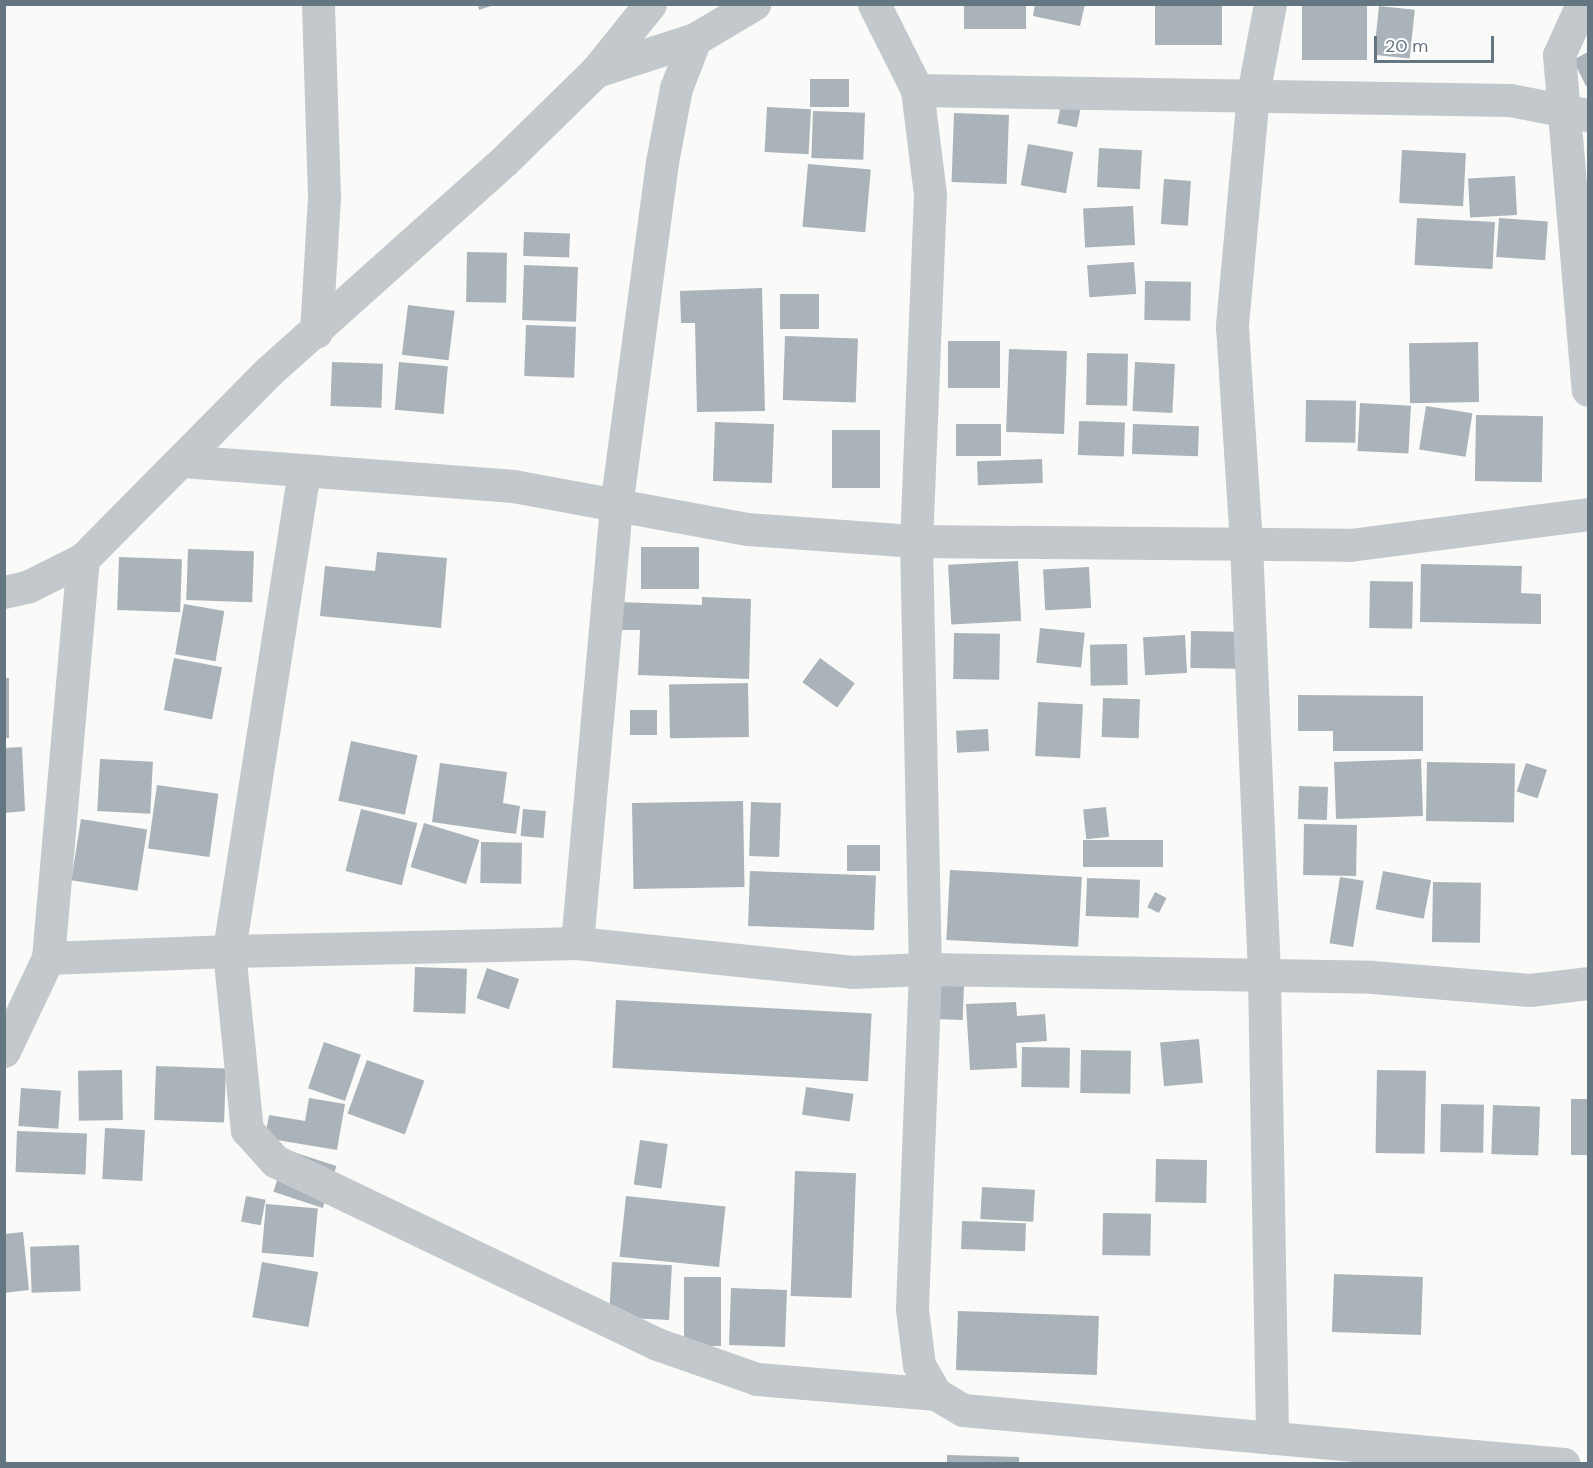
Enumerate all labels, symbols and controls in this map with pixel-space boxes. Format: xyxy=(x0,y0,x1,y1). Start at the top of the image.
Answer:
scale bar xyxy=(1377,24,1497,62)
text: 20 m xyxy=(1385,34,1428,58)

